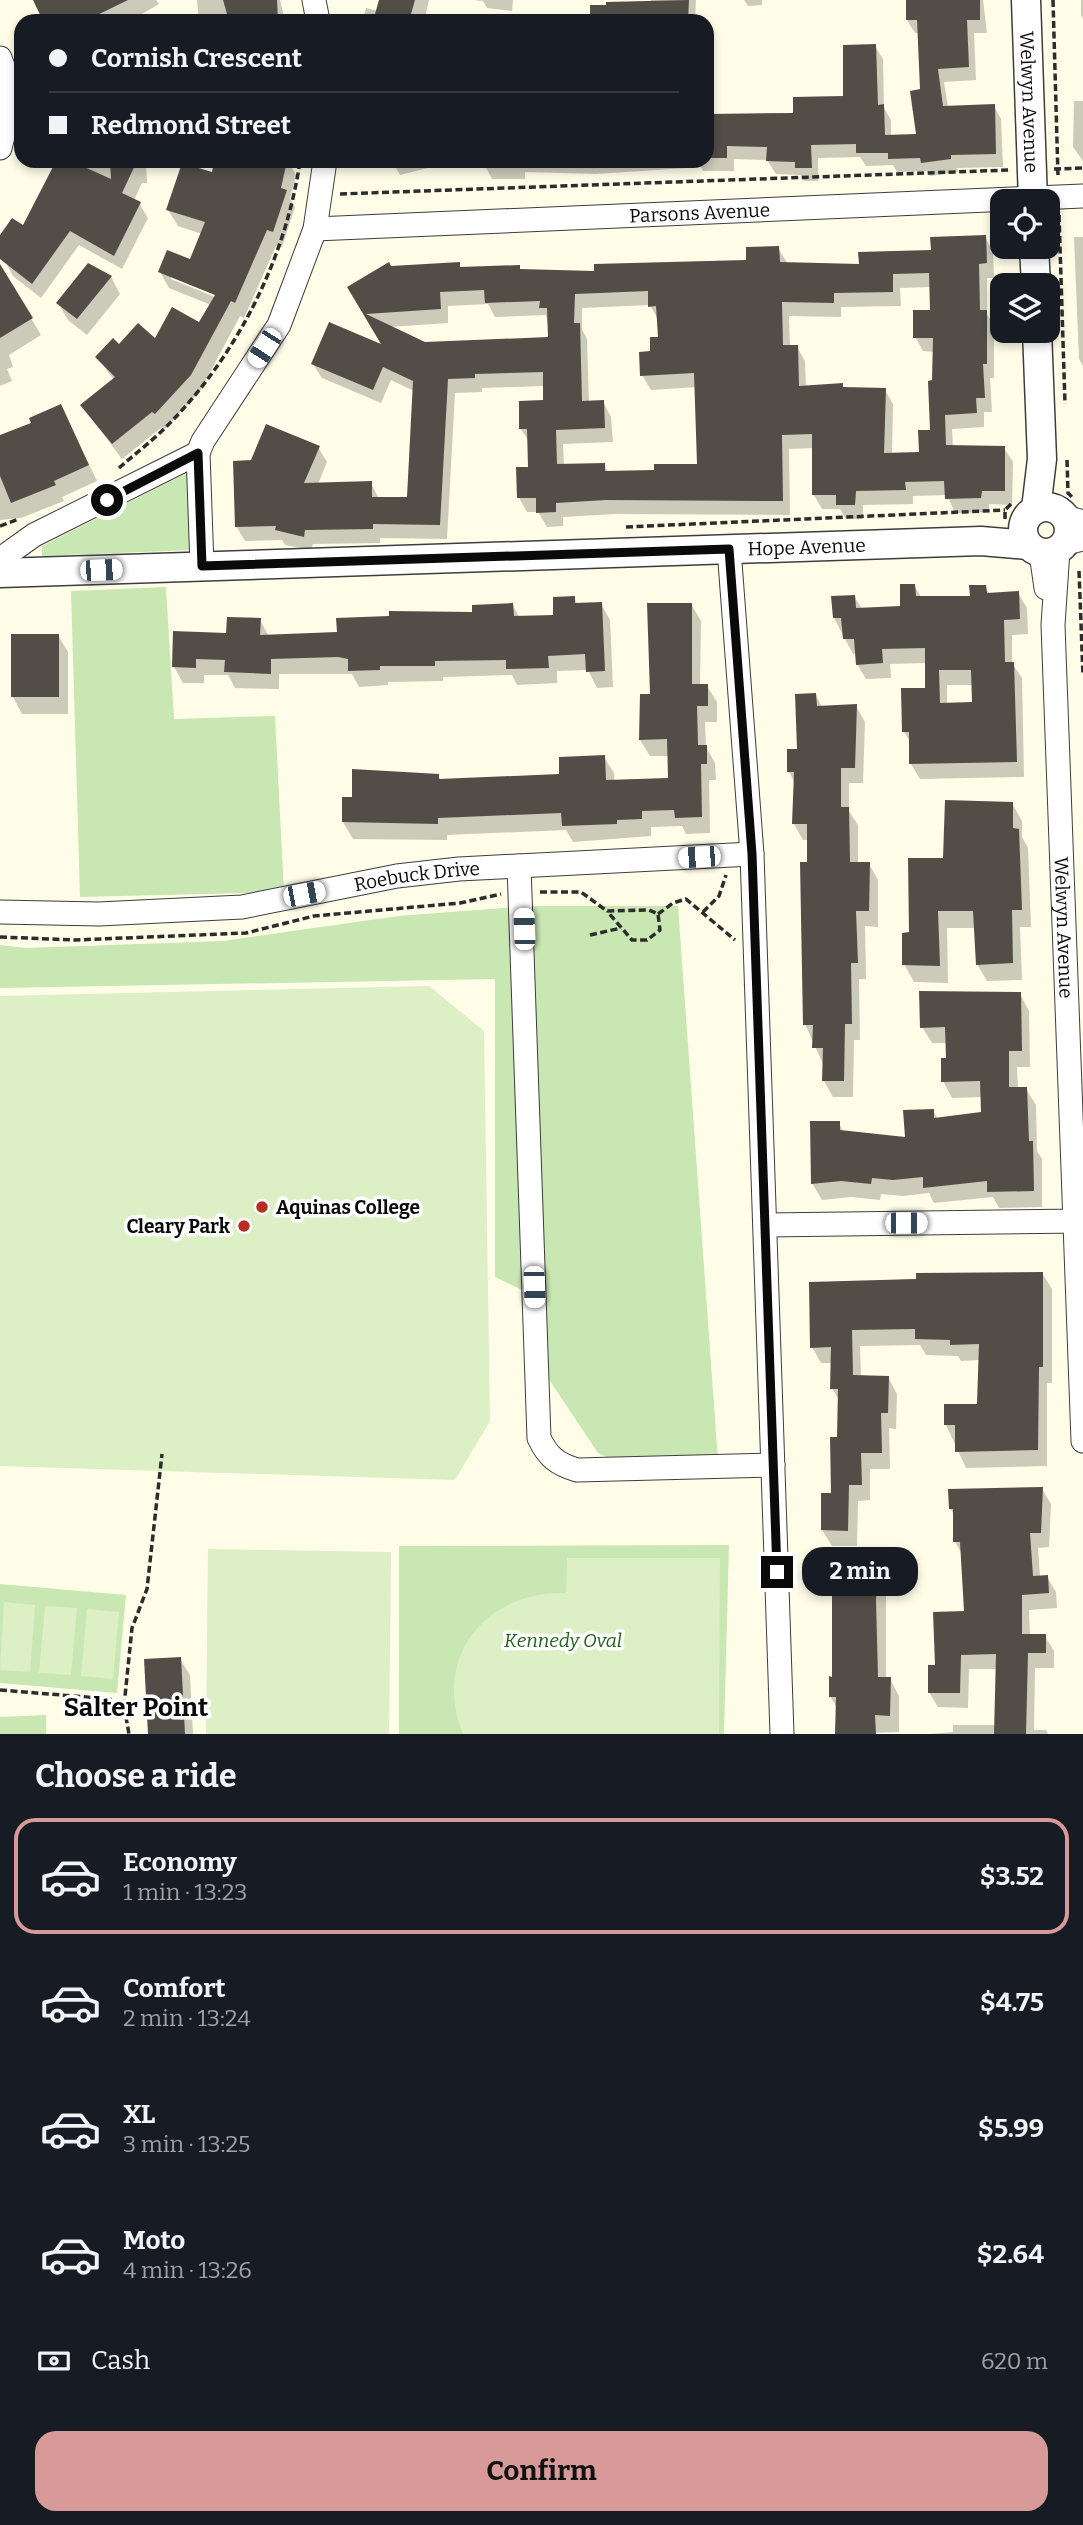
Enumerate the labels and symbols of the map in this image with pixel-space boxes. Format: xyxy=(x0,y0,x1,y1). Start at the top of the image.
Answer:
street label: Welwyn Avenue xyxy=(1016,31,1044,173)
street label: Parsons Avenue xyxy=(629,198,771,227)
car xyxy=(244,325,285,371)
route start xyxy=(91,484,123,516)
street label: Hope Avenue xyxy=(747,533,866,560)
car xyxy=(80,559,123,581)
car xyxy=(678,845,721,869)
street label: Roebuck Drive xyxy=(352,856,480,896)
street label: Welwyn Avenue xyxy=(1050,856,1078,999)
car xyxy=(282,880,327,908)
car xyxy=(513,908,536,950)
place label: Aquinas College xyxy=(276,1196,420,1219)
marker: Aquinas College xyxy=(254,1199,270,1215)
car xyxy=(886,1213,928,1234)
place label: Cleary Park xyxy=(126,1215,231,1238)
marker: Cleary Park xyxy=(236,1218,252,1234)
car xyxy=(523,1266,546,1308)
callout: 2 min xyxy=(802,1548,917,1596)
route end xyxy=(761,1556,793,1588)
park label: Kennedy Oval xyxy=(504,1629,622,1652)
district label: Salter Point xyxy=(64,1692,209,1723)

